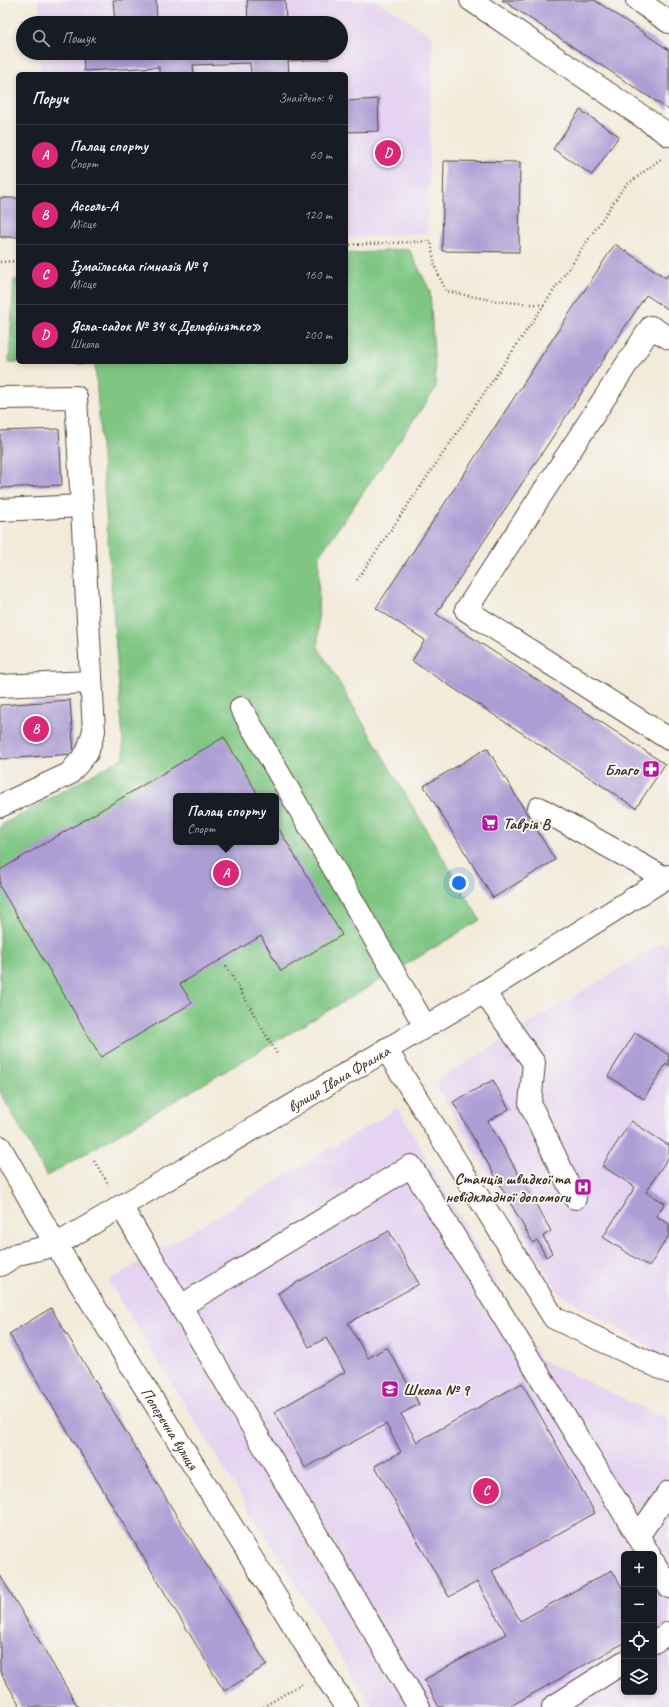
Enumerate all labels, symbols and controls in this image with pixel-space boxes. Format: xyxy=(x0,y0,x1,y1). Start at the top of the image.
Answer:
search box xyxy=(16,16,348,60)
icon: search xyxy=(30,27,52,49)
text: Пошук xyxy=(62,29,95,48)
text: Поруч xyxy=(32,88,68,109)
text: Знайдено: 4 xyxy=(278,90,332,106)
text: Палац спорту xyxy=(70,137,148,156)
pin: D xyxy=(375,138,401,168)
text: A xyxy=(42,147,48,163)
text: 60 m xyxy=(310,147,332,163)
text: Спорт xyxy=(70,156,98,172)
text: Ассоль-А xyxy=(70,197,118,216)
text: B xyxy=(42,207,48,223)
text: 120 m xyxy=(304,207,332,223)
text: Місце xyxy=(70,216,96,232)
text: Ізмаїльська гімназія № 9 xyxy=(70,257,207,276)
text: C xyxy=(42,267,48,283)
text: 160 m xyxy=(304,267,332,283)
text: Місце xyxy=(70,276,96,292)
text: Ясла-садок № 34 «Дельфінятко» xyxy=(70,317,261,336)
text: D xyxy=(41,327,49,343)
text: 200 m xyxy=(304,327,332,343)
text: Школа xyxy=(70,336,99,352)
pin: B xyxy=(23,714,49,744)
pharmacy icon: Благо xyxy=(641,759,661,779)
place label: Благо xyxy=(605,760,640,780)
popup xyxy=(173,793,279,845)
text: Палац спорту xyxy=(187,802,265,821)
supermarket icon: Таврія В xyxy=(480,813,500,833)
place label: Таврія В xyxy=(503,814,551,834)
text: Спорт xyxy=(187,821,215,837)
pin: A xyxy=(213,858,239,888)
your location xyxy=(449,873,469,893)
street label: вулиця Івана Франка xyxy=(284,1041,394,1117)
place label: Станція швидкої та невідкладної допомоги xyxy=(445,1169,572,1207)
hospital icon: Станція швидкої та невідкладної допомоги xyxy=(573,1177,593,1197)
school or university icon: Школа № 9 xyxy=(380,1379,400,1399)
place label: Школа № 9 xyxy=(403,1380,471,1400)
street label: Поперечна вулиця xyxy=(136,1384,204,1475)
pin: C xyxy=(473,1476,499,1506)
map controls xyxy=(621,1551,657,1695)
button: + xyxy=(621,1551,657,1587)
button: − xyxy=(621,1587,657,1623)
button: locate xyxy=(621,1623,657,1659)
button: layers xyxy=(621,1659,657,1695)

